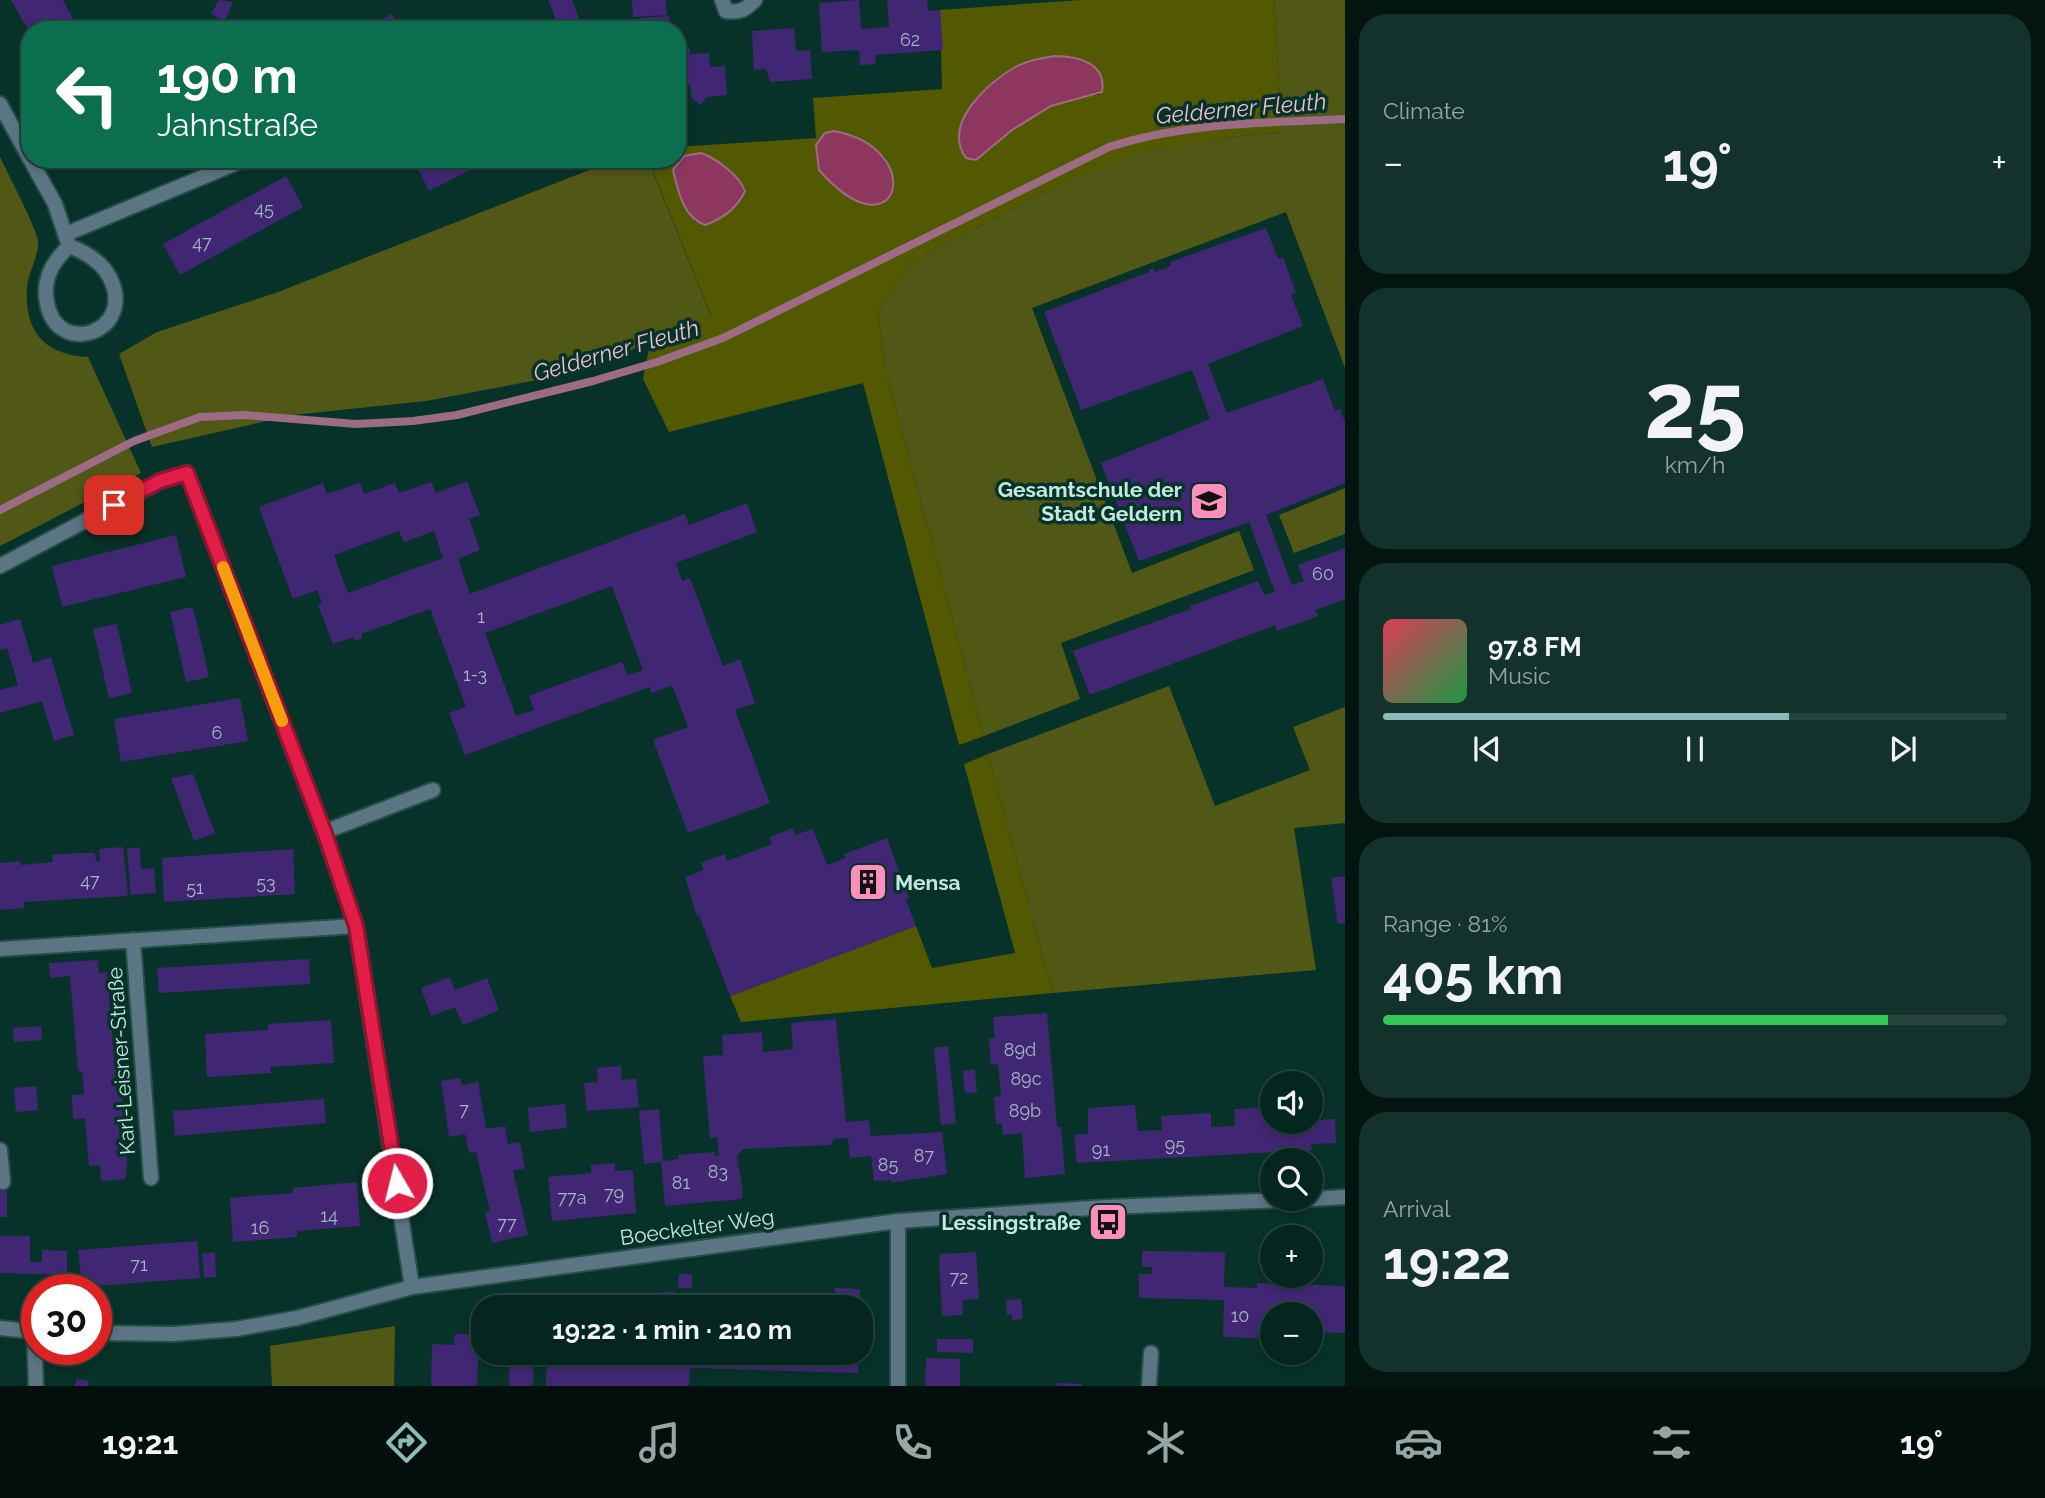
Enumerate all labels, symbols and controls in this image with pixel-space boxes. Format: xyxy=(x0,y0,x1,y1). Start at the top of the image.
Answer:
house number: 62 xyxy=(900,29,920,50)
text: 190 m xyxy=(157,47,298,104)
icon: left xyxy=(42,49,133,140)
water label: Gelderner Fleuth xyxy=(1155,87,1327,129)
text: Climate xyxy=(1383,97,1465,124)
text: Jahnstraße xyxy=(157,106,318,143)
text: 19° xyxy=(1663,132,1732,193)
text: − xyxy=(1383,140,1403,185)
text: + xyxy=(1991,140,2007,185)
house number: 45 xyxy=(254,198,274,219)
house number: 47 xyxy=(192,232,212,253)
water label: Gelderner Fleuth xyxy=(530,313,702,387)
text: 25 xyxy=(1644,352,1746,459)
text: km/h xyxy=(1665,451,1725,478)
pin xyxy=(84,475,144,535)
place label: Gesamtschule der Stadt Geldern xyxy=(998,477,1182,526)
school or university icon: Gesamtschule der Stadt Geldern xyxy=(1188,480,1230,522)
icon: arrive xyxy=(95,486,133,524)
house number: 60 xyxy=(1312,563,1334,584)
house number: 1 xyxy=(477,606,485,627)
text: 97.8 FM xyxy=(1488,632,1582,662)
text: Music xyxy=(1488,662,1551,689)
house number: 1-3 xyxy=(463,664,487,685)
house number: 6 xyxy=(212,722,223,743)
icon: previous xyxy=(1468,730,1506,768)
icon: pause xyxy=(1676,730,1714,768)
icon: next xyxy=(1884,730,1922,768)
building icon: Mensa xyxy=(847,861,889,903)
house number: 47 xyxy=(80,870,100,891)
place label: Mensa xyxy=(895,870,961,895)
house number: 53 xyxy=(256,872,276,893)
house number: 51 xyxy=(186,877,204,898)
text: Range · 81% xyxy=(1383,910,1507,937)
text: 405 km xyxy=(1383,945,1563,1006)
street label: Karl-Leisner-Straße xyxy=(102,966,140,1156)
house number: 89d xyxy=(1004,1039,1036,1060)
house number: 89c xyxy=(1010,1068,1042,1089)
map controls xyxy=(1260,1071,1323,1365)
button: sound xyxy=(1260,1071,1323,1134)
house number: 7 xyxy=(459,1099,469,1120)
house number: 89b xyxy=(1009,1100,1041,1121)
house number: 95 xyxy=(1165,1134,1185,1155)
house number: 91 xyxy=(1092,1139,1110,1160)
house number: 87 xyxy=(914,1145,935,1166)
position arrow xyxy=(360,1146,434,1220)
button: search xyxy=(1260,1148,1323,1211)
house number: 85 xyxy=(878,1154,898,1175)
house number: 83 xyxy=(708,1161,728,1182)
house number: 81 xyxy=(672,1172,690,1193)
house number: 79 xyxy=(604,1183,624,1204)
house number: 77a xyxy=(557,1187,587,1208)
text: Arrival xyxy=(1383,1195,1450,1222)
bus stop icon: Lessingstraße xyxy=(1087,1201,1129,1243)
street label: Boeckelter Weg xyxy=(618,1204,776,1250)
house number: 14 xyxy=(320,1205,338,1226)
place label: Lessingstraße xyxy=(941,1210,1081,1235)
house number: 77 xyxy=(497,1213,517,1234)
house number: 16 xyxy=(251,1217,269,1238)
button: + xyxy=(1260,1225,1323,1288)
text: 19:22 xyxy=(1383,1230,1511,1291)
house number: 71 xyxy=(130,1254,148,1275)
house number: 72 xyxy=(949,1267,969,1288)
speed limit sign: 30 xyxy=(21,1274,112,1365)
button: − xyxy=(1260,1302,1323,1365)
house number: 10 xyxy=(1231,1305,1249,1326)
text: 19:22 · 1 min · 210 m xyxy=(552,1315,792,1345)
icon: directions xyxy=(382,1418,431,1467)
icon: music xyxy=(635,1418,684,1467)
icon: phone xyxy=(888,1418,937,1467)
icon: climate xyxy=(1141,1418,1190,1467)
icon: car xyxy=(1394,1418,1443,1467)
icon: filters xyxy=(1647,1418,1696,1467)
text: 19:21 xyxy=(102,1424,178,1461)
text: 19° xyxy=(1900,1424,1943,1461)

